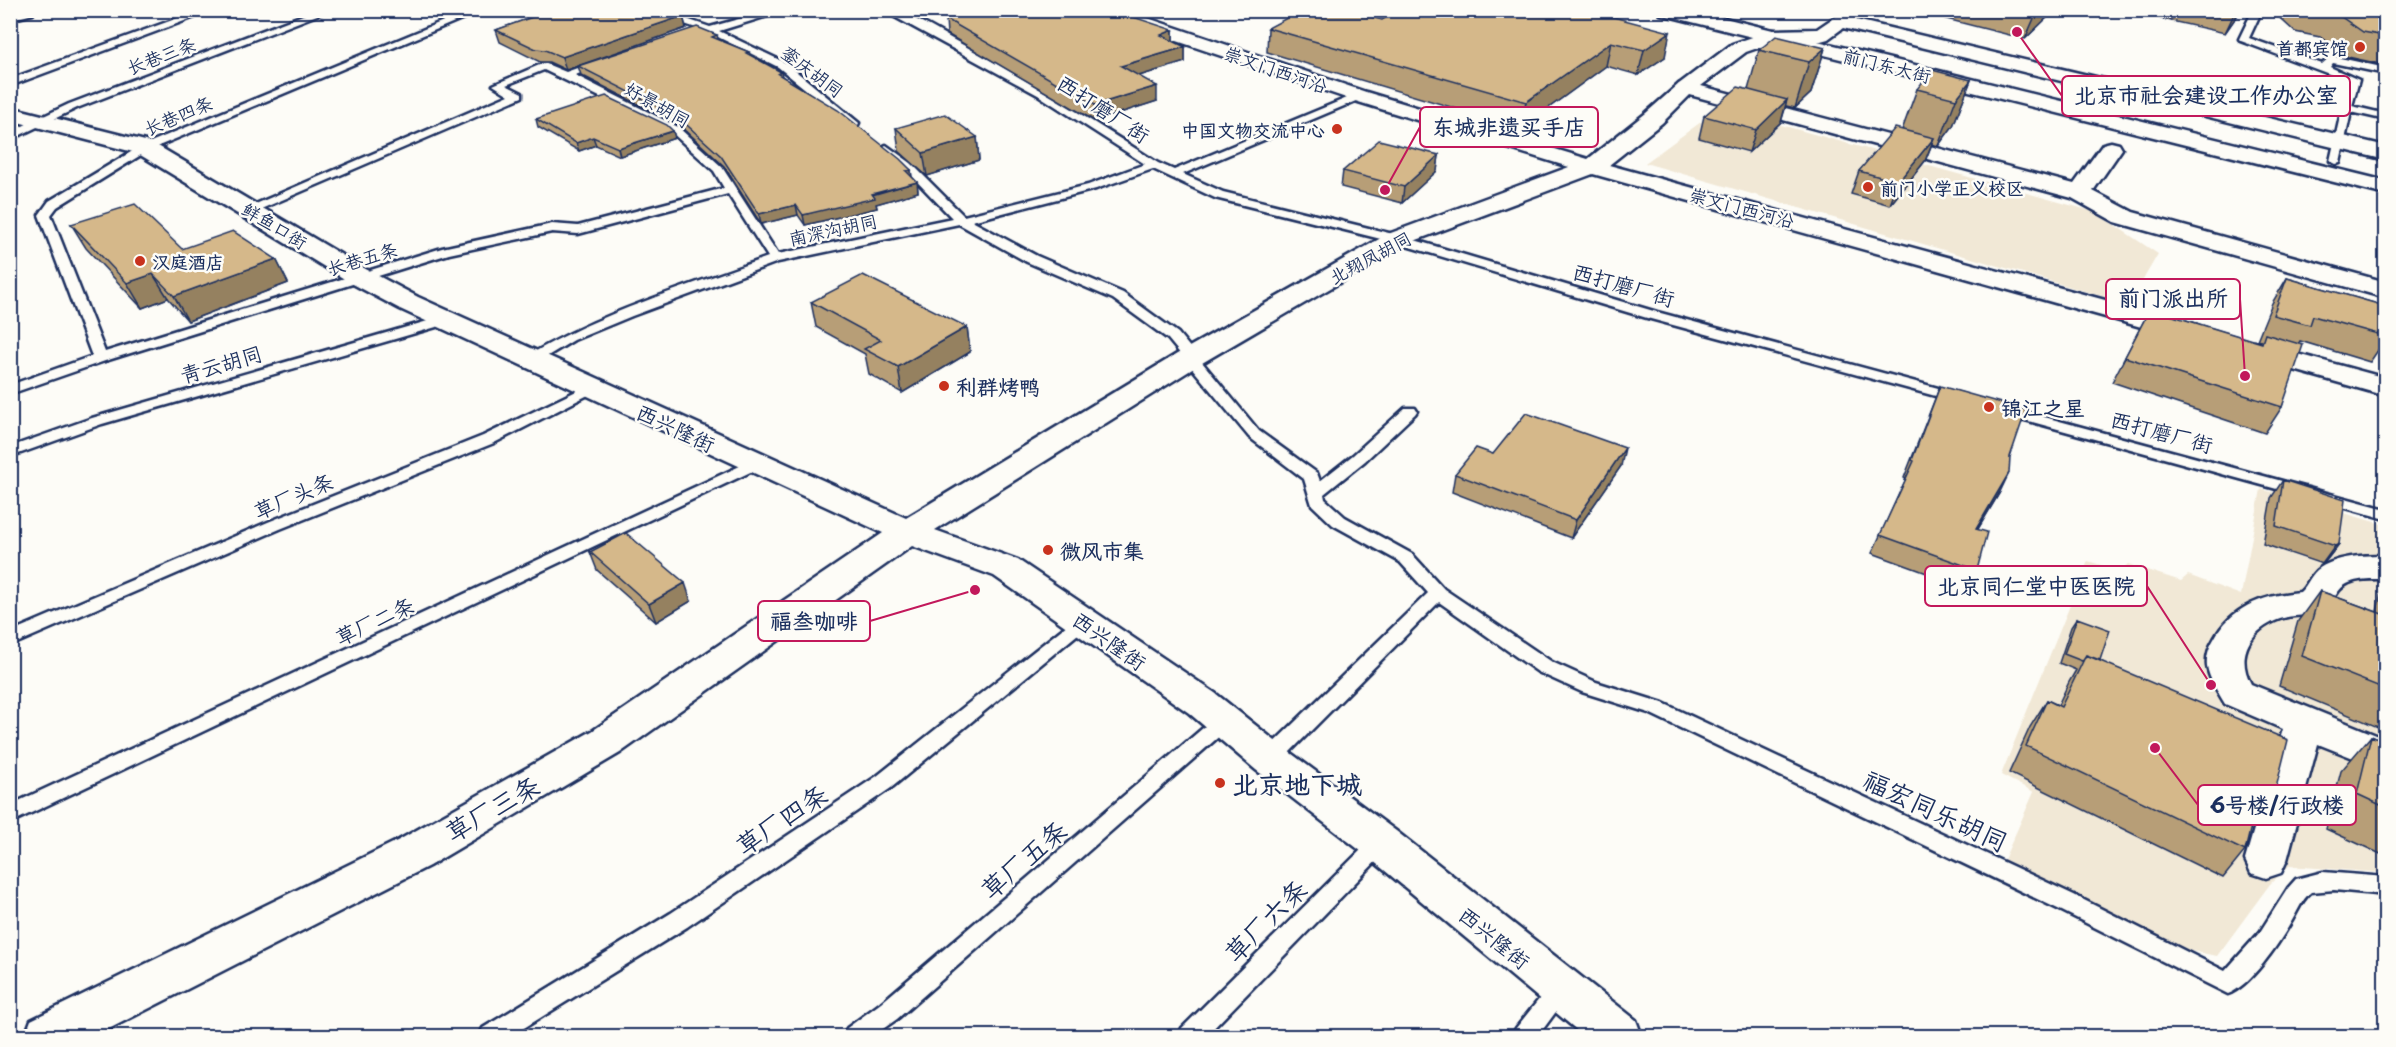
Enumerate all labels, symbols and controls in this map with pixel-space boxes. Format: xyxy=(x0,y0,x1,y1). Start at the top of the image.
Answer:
street label: 长巷三条 xyxy=(123,29,199,81)
place label: 首都宾馆 xyxy=(2276,34,2348,61)
street label: 銮庆胡同 xyxy=(776,39,850,103)
street label: 崇文门西河沿 xyxy=(1221,39,1331,99)
marker: 首都宾馆 xyxy=(2353,40,2367,54)
street label: 前门东大街 xyxy=(1840,41,1934,89)
street label: 西打磨厂街 xyxy=(1051,66,1157,150)
street label: 好景胡同 xyxy=(620,74,696,134)
callout: 北京市社会建设工作办公室 xyxy=(2062,76,2350,116)
text: 北京市社会建设工作办公室 xyxy=(2074,77,2338,110)
street label: 长巷四条 xyxy=(140,89,216,141)
callout: 东城非遗买手店 xyxy=(1420,107,1598,147)
text: 东城非遗买手店 xyxy=(1432,109,1586,142)
place label: 中国文物交流中心 xyxy=(1181,116,1325,143)
marker: 中国文物交流中心 xyxy=(1330,122,1344,136)
place label: 前门小学正义校区 xyxy=(1880,174,2024,201)
street label: 崇文门西河沿 xyxy=(1686,180,1798,234)
marker: 前门小学正义校区 xyxy=(1861,180,1875,194)
street label: 鲜鱼口街 xyxy=(237,195,313,255)
street label: 南深沟胡同 xyxy=(786,206,880,252)
street label: 北翔凤胡同 xyxy=(1324,224,1416,290)
street label: 长巷五条 xyxy=(324,235,400,281)
place label: 汉庭酒店 xyxy=(152,248,224,275)
marker: 汉庭酒店 xyxy=(133,254,147,268)
street label: 西打磨厂街 xyxy=(1569,254,1679,314)
callout: 前门派出所 xyxy=(2106,279,2240,319)
text: 前门派出所 xyxy=(2118,280,2228,313)
street label: 青云胡同 xyxy=(176,336,266,390)
place label: 利群烤鸭 xyxy=(956,370,1040,402)
marker: 利群烤鸭 xyxy=(937,379,951,393)
place label: 锦江之星 xyxy=(2001,391,2085,423)
street label: 西兴隆街 xyxy=(631,395,721,459)
marker: 锦江之星 xyxy=(1982,400,1996,414)
street label: 西打磨厂街 xyxy=(2107,402,2217,460)
street label: 草厂头条 xyxy=(248,464,338,526)
place label: 微风市集 xyxy=(1060,534,1144,566)
marker: 微风市集 xyxy=(1041,543,1055,557)
callout: 北京同仁堂中医医院 xyxy=(1925,566,2147,606)
text: 北京同仁堂中医医院 xyxy=(1937,568,2135,601)
street label: 草厂二条 xyxy=(329,588,419,652)
callout: 福叁咖啡 xyxy=(758,601,870,641)
text: 福叁咖啡 xyxy=(770,603,858,636)
street label: 西兴隆街 xyxy=(1066,603,1154,677)
street label: 福宏同乐胡同 xyxy=(1857,759,2015,861)
place label: 北京地下城 xyxy=(1232,764,1362,803)
street label: 草厂三条 xyxy=(437,765,547,851)
street label: 草厂四条 xyxy=(727,774,835,864)
marker: 北京地下城 xyxy=(1213,776,1227,790)
callout: 6号楼/行政楼 xyxy=(2198,785,2356,825)
text: 6号楼/行政楼 xyxy=(2210,787,2344,820)
street label: 草厂五条 xyxy=(971,810,1075,908)
street label: 草厂六条 xyxy=(1214,869,1316,971)
street label: 西兴隆街 xyxy=(1452,898,1538,976)

